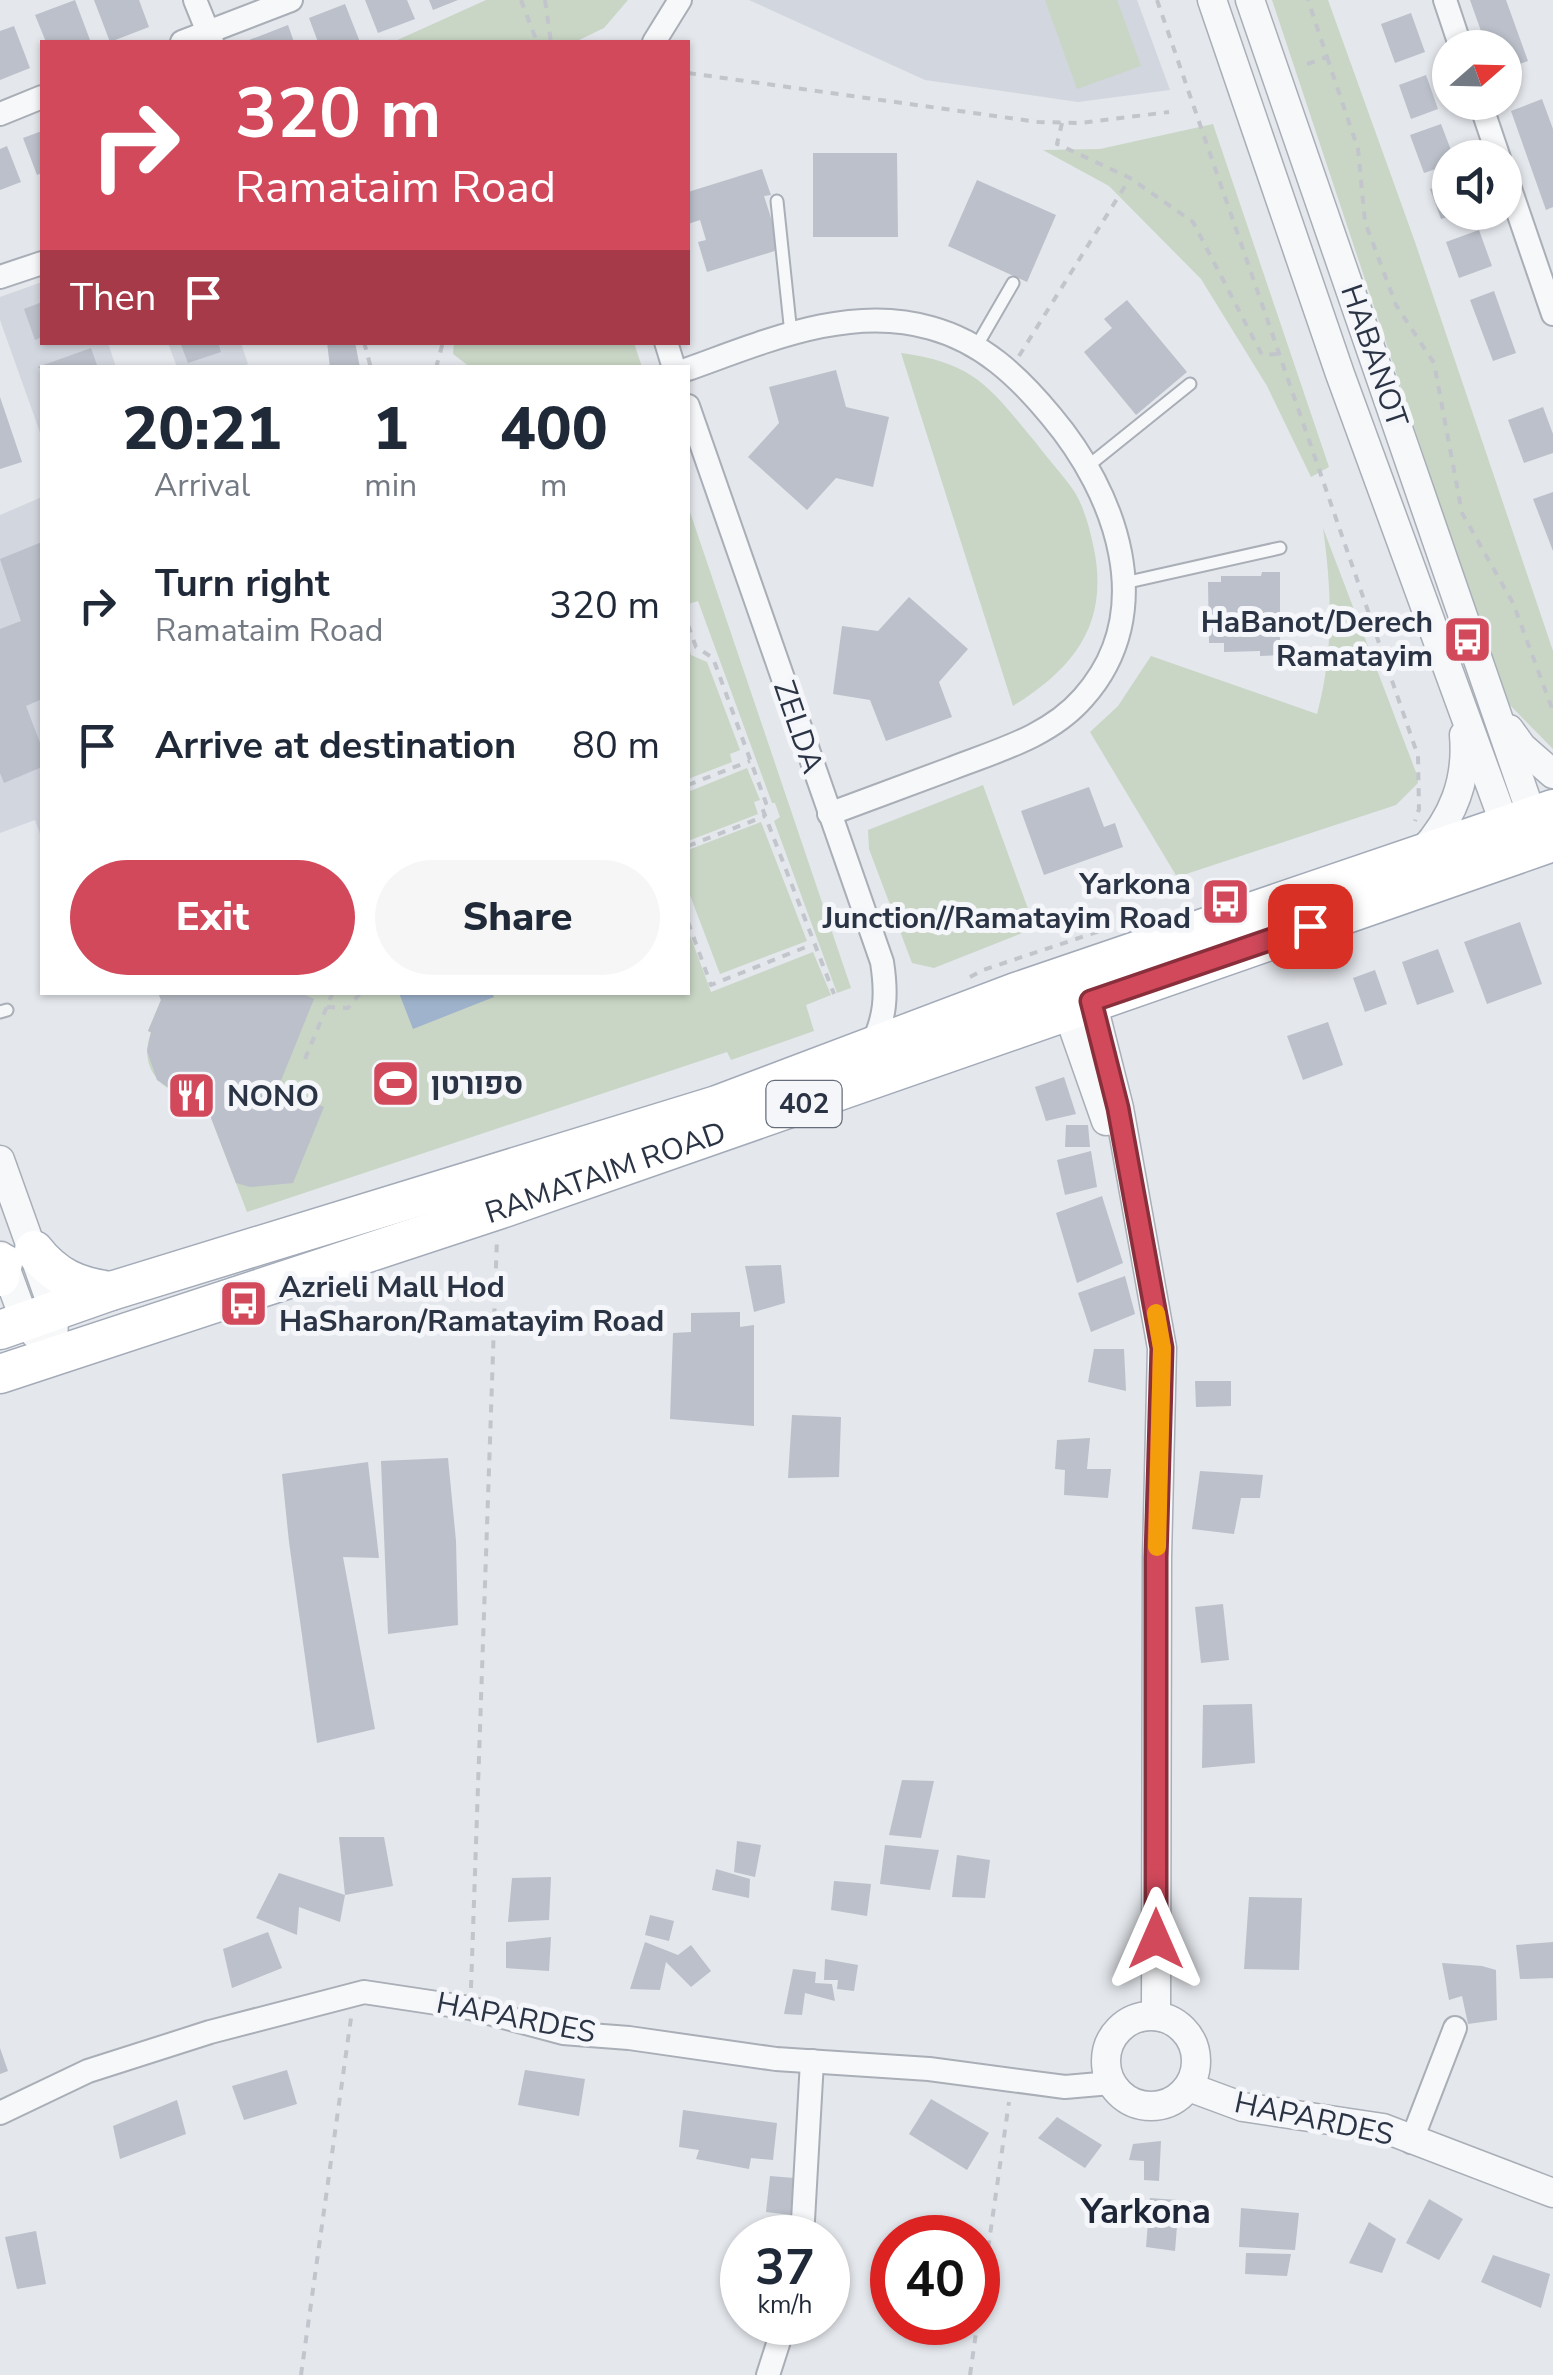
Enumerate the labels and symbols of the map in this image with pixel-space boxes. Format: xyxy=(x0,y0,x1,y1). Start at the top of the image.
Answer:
north arrow xyxy=(1432,30,1522,120)
street label: HABANOT xyxy=(1330,279,1418,433)
place label: HaBanot/Derech Ramatayim xyxy=(1201,602,1433,677)
bus stop icon: HaBanot/Derech Ramatayim xyxy=(1442,613,1494,665)
street label: ZELDA xyxy=(763,675,833,779)
place label: Yarkona Junction//Ramatayim Road xyxy=(822,864,1191,939)
bus stop icon: Yarkona Junction//Ramatayim Road xyxy=(1200,875,1252,927)
pin xyxy=(1268,884,1353,969)
sports icon: ספורטן xyxy=(370,1058,422,1110)
place label: ספורטן xyxy=(431,1064,523,1105)
restaurant icon: NONO xyxy=(166,1070,218,1122)
place label: NONO xyxy=(227,1076,319,1117)
road number: 402 xyxy=(766,1081,842,1127)
street label: RAMATAIM ROAD xyxy=(480,1112,731,1233)
place label: Azrieli Mall Hod HaSharon/Ramatayim Road xyxy=(279,1267,664,1342)
bus stop icon: Azrieli Mall Hod HaSharon/Ramatayim Road xyxy=(218,1278,270,1330)
position arrow xyxy=(1104,1887,1208,1991)
street label: HAPARDES xyxy=(433,1982,599,2054)
street label: HAPARDES xyxy=(1231,2082,1397,2156)
district label: Yarkona xyxy=(1080,2188,1211,2235)
speed limit sign: 40 xyxy=(870,2215,1000,2345)

